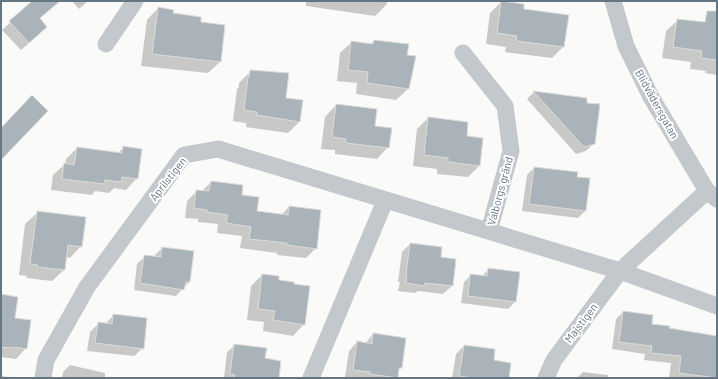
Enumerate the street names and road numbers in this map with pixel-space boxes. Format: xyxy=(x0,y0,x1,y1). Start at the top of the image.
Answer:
street label: Blidvädersgatan xyxy=(633,67,682,141)
street label: Aprilstigen xyxy=(147,154,189,203)
street label: Valborgs gränd xyxy=(484,155,515,227)
street label: Majstigen xyxy=(562,300,600,345)

